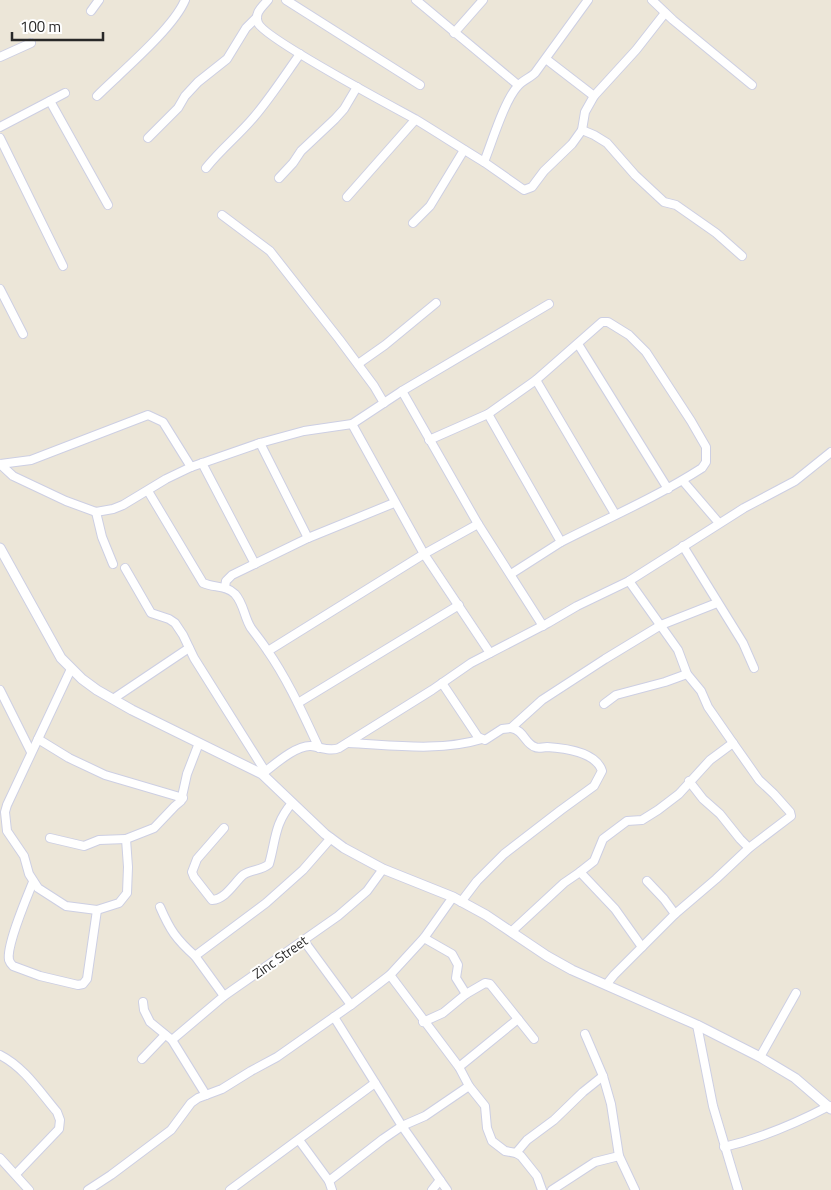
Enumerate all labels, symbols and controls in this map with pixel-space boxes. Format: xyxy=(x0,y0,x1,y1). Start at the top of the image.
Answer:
scale bar xyxy=(12,10,104,42)
text: 100 m xyxy=(20,15,61,38)
street label: Zinc Street xyxy=(248,930,312,983)

